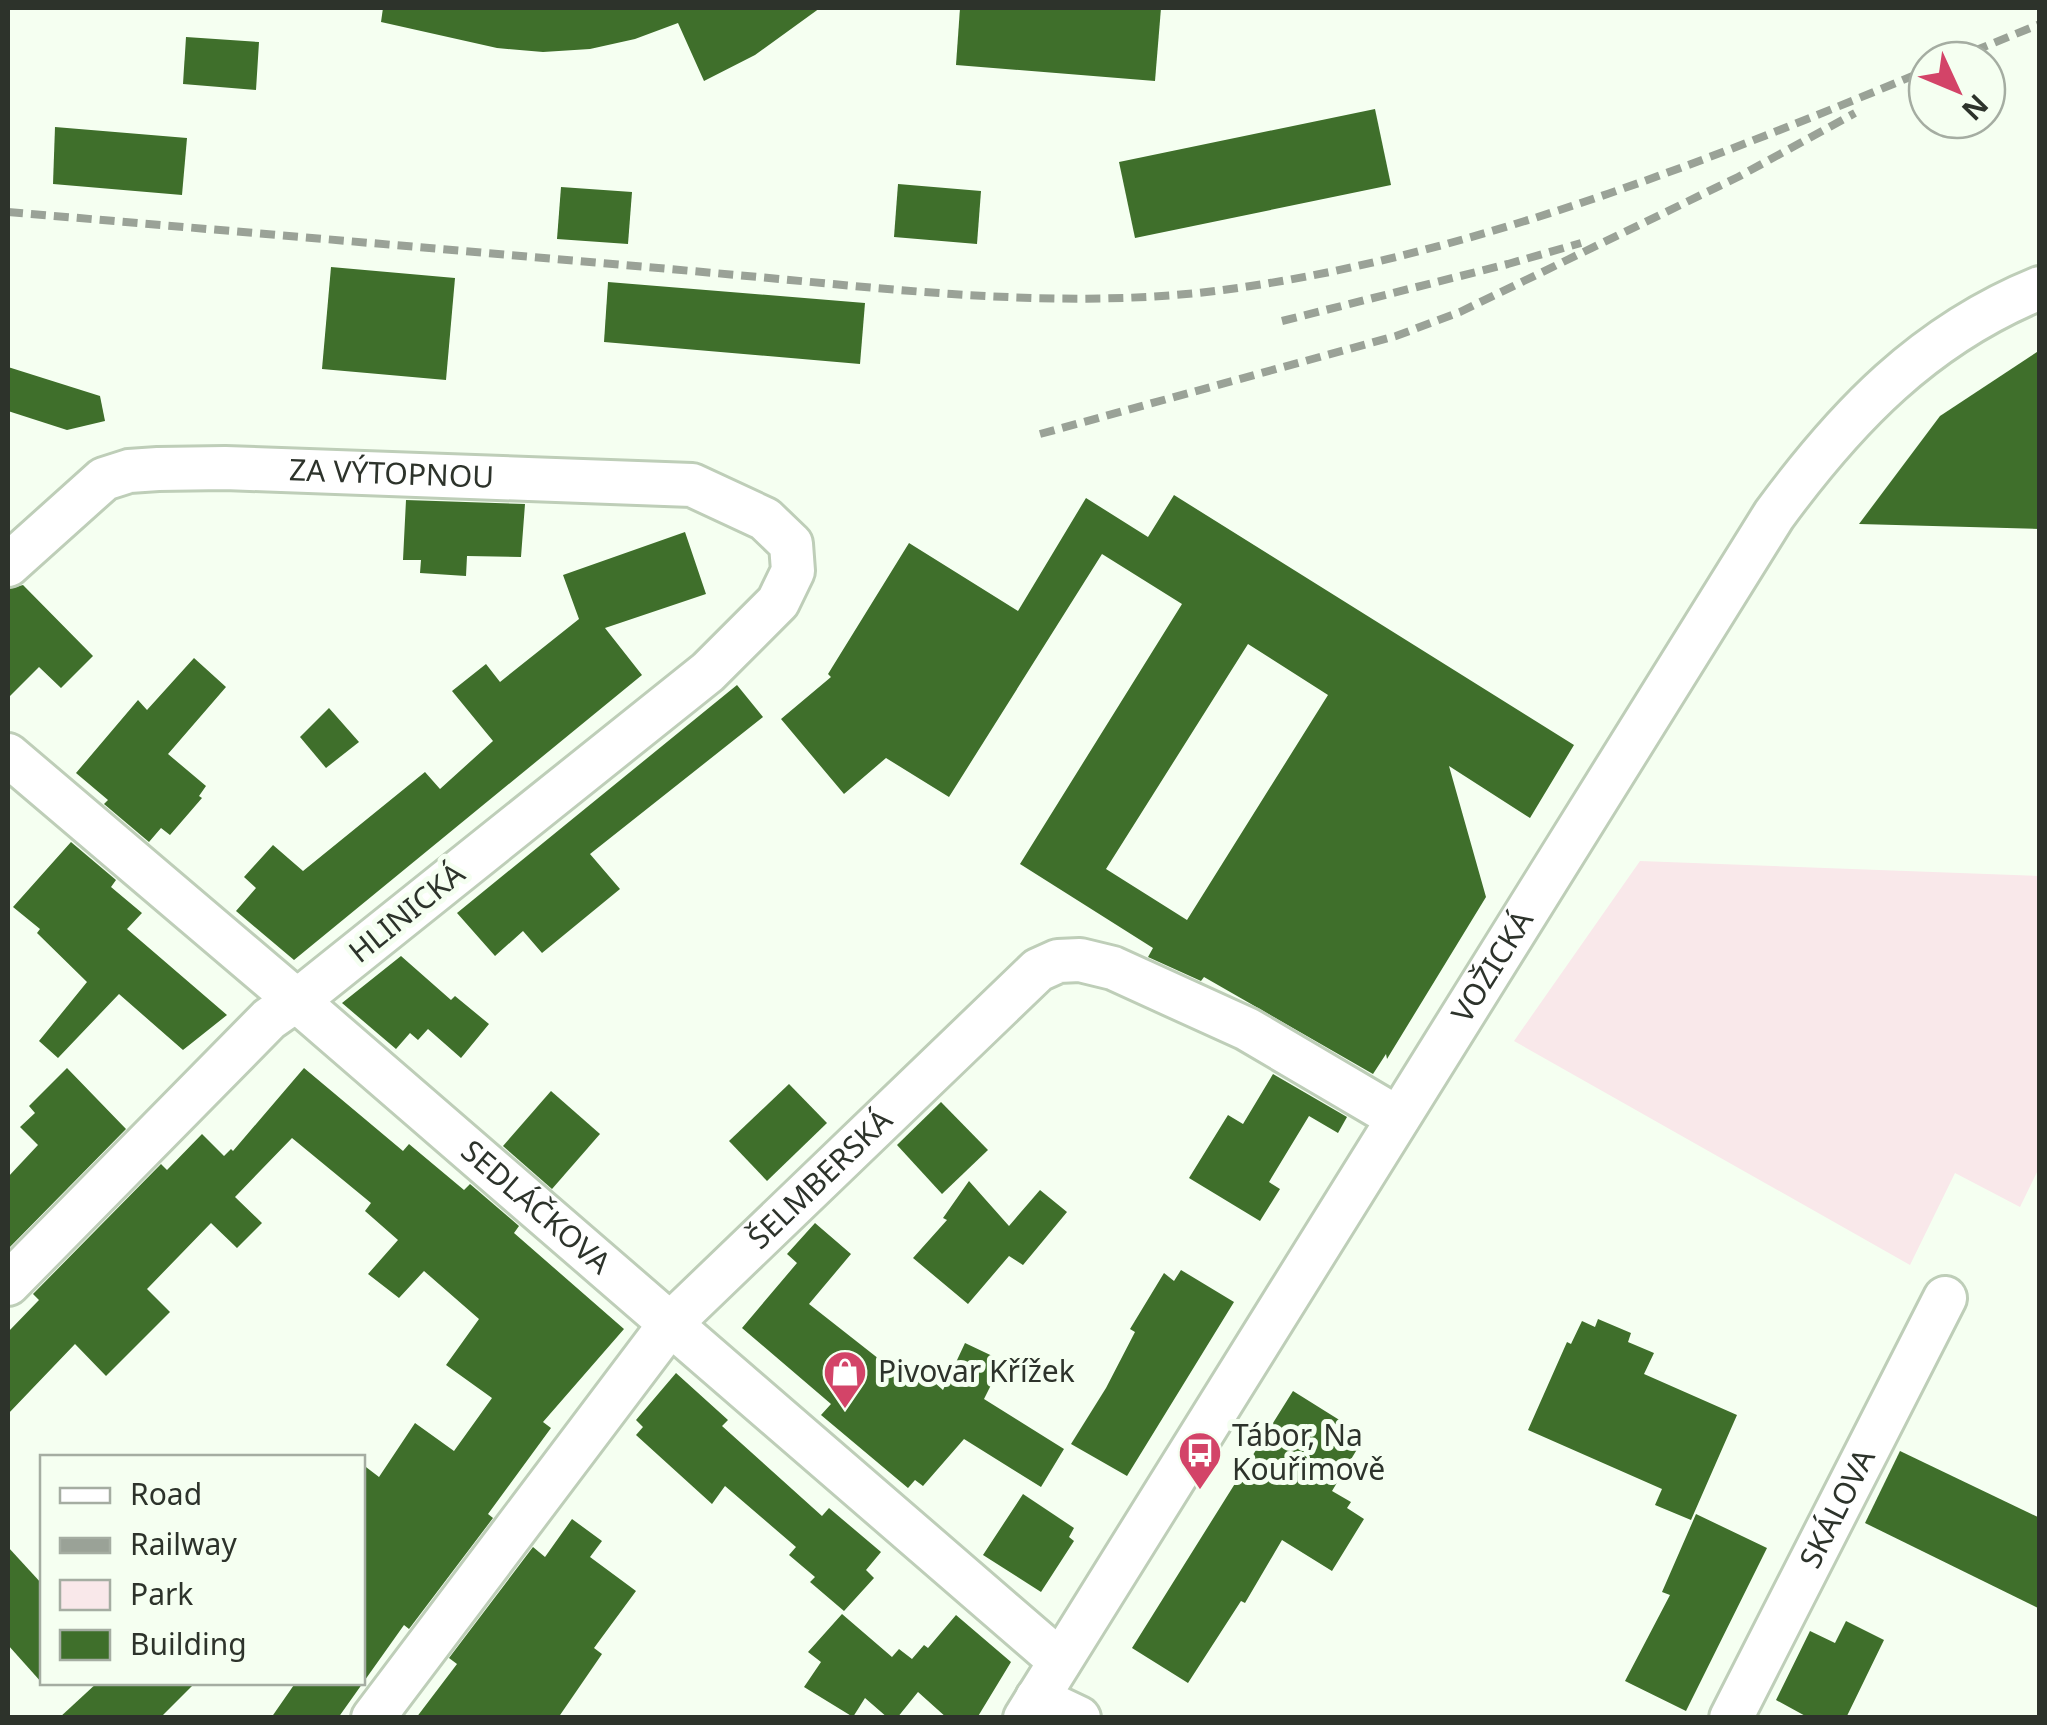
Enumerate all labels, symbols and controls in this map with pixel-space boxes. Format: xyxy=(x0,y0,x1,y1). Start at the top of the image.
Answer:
north arrow xyxy=(1907,40,2007,140)
text: N xyxy=(1954,87,1997,129)
street label: ZA VÝTOPNOU xyxy=(289,448,495,497)
street label: HLINICKÁ xyxy=(340,852,473,971)
street label: VOŽICKÁ xyxy=(1441,901,1542,1030)
street label: ŠELMBERSKÁ xyxy=(738,1099,901,1257)
street label: SEDLÁČKOVA xyxy=(453,1130,621,1283)
shop icon: Pivovar Křížek xyxy=(822,1349,868,1410)
place label: Pivovar Křížek xyxy=(878,1350,1075,1391)
place label: Tábor, Na Kouřimově xyxy=(1232,1414,1385,1489)
bus stop icon: Tábor, Na Kouřimově xyxy=(1177,1430,1223,1491)
street label: SKÁLOVA xyxy=(1789,1441,1884,1574)
legend xyxy=(40,1455,365,1685)
text: Road xyxy=(130,1473,202,1514)
text: Railway xyxy=(130,1523,237,1564)
text: Park xyxy=(130,1573,193,1614)
text: Building xyxy=(130,1623,247,1664)

